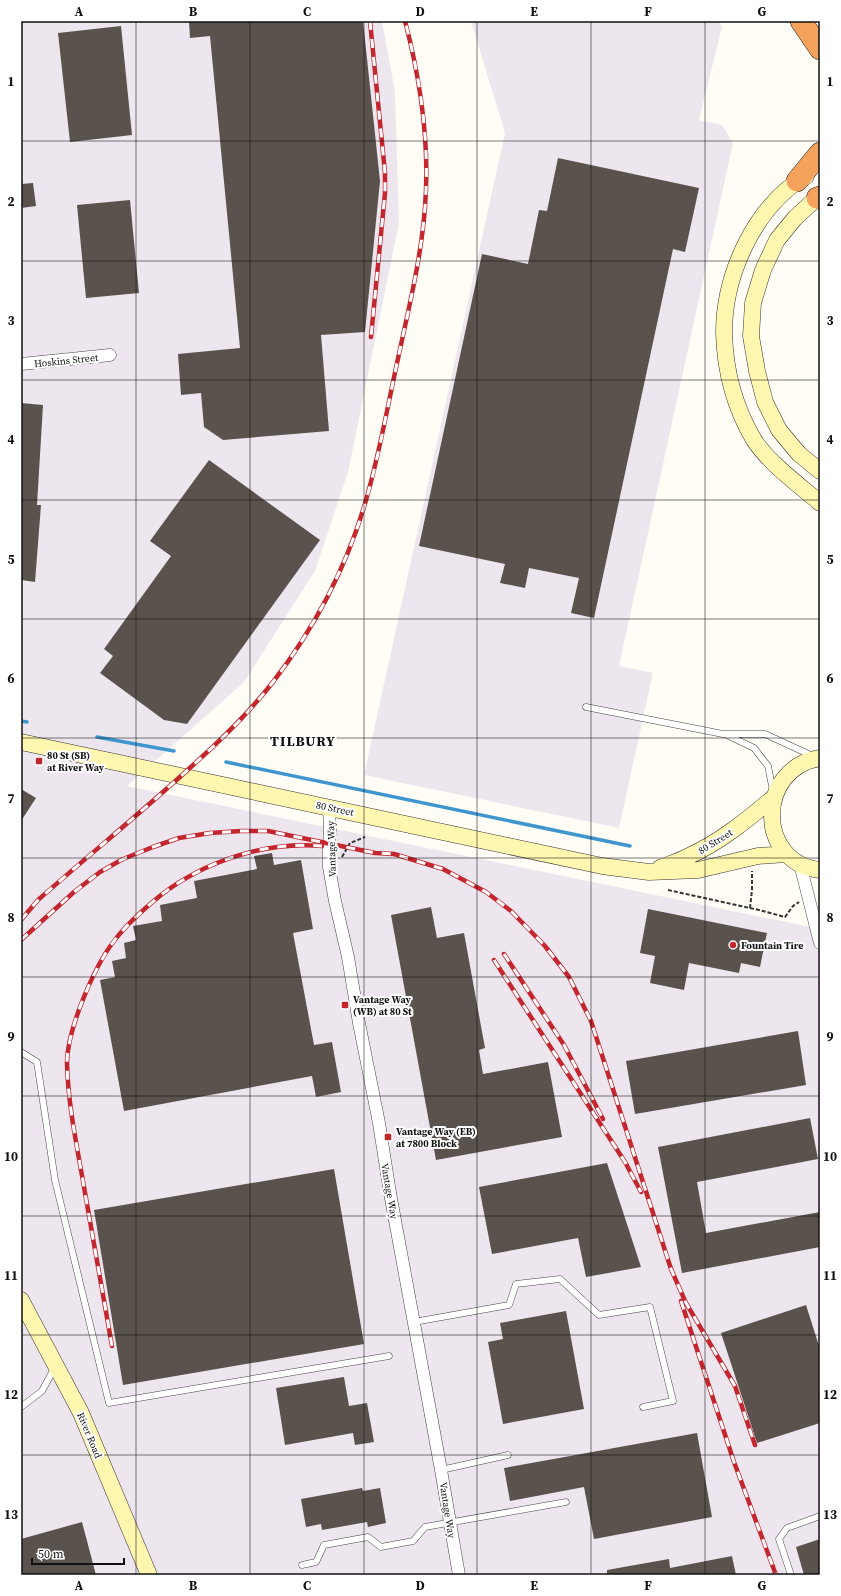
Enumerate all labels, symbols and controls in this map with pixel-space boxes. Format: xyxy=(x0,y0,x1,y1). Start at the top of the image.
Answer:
text: A xyxy=(75,3,84,20)
text: B xyxy=(189,3,198,20)
text: C xyxy=(303,3,311,20)
text: D xyxy=(415,3,425,20)
text: E xyxy=(530,3,538,20)
text: F xyxy=(644,3,652,20)
text: G xyxy=(758,3,767,20)
text: 1 xyxy=(7,73,15,90)
text: 1 xyxy=(826,73,834,90)
text: 2 xyxy=(7,193,15,210)
text: 2 xyxy=(826,193,834,210)
text: 3 xyxy=(7,312,15,329)
text: 3 xyxy=(826,312,834,329)
street label: Hoskins Street xyxy=(33,351,100,370)
text: 4 xyxy=(7,431,15,448)
text: 4 xyxy=(826,431,834,448)
text: 5 xyxy=(7,551,15,568)
text: 5 xyxy=(826,551,834,568)
text: 6 xyxy=(7,670,15,687)
text: 6 xyxy=(826,670,834,687)
district label: TILBURY xyxy=(270,731,336,751)
place label: 80 St (SB) at River Way xyxy=(47,749,105,774)
marker: 80 St (SB) at River Way xyxy=(34,756,44,766)
text: 7 xyxy=(7,790,15,807)
text: 7 xyxy=(826,790,834,807)
street label: 80 Street xyxy=(315,798,356,819)
street label: Vantage Way xyxy=(324,820,339,877)
street label: 80 Street xyxy=(696,825,736,857)
text: 8 xyxy=(7,909,15,926)
text: 8 xyxy=(826,909,834,926)
place label: Fountain Tire xyxy=(741,939,803,952)
marker: Fountain Tire xyxy=(728,940,738,950)
place label: Vantage Way (WB) at 80 St xyxy=(353,993,412,1018)
marker: Vantage Way (WB) at 80 St xyxy=(340,1000,350,1010)
text: 9 xyxy=(7,1028,15,1045)
text: 9 xyxy=(826,1028,834,1045)
place label: Vantage Way (EB) at 7800 Block xyxy=(396,1125,476,1150)
marker: Vantage Way (EB) at 7800 Block xyxy=(383,1132,393,1142)
text: 10 xyxy=(4,1148,18,1165)
text: 10 xyxy=(823,1148,837,1165)
street label: Vantage Way xyxy=(378,1162,401,1221)
text: 11 xyxy=(4,1267,18,1284)
text: 11 xyxy=(823,1267,837,1284)
text: 12 xyxy=(4,1386,18,1403)
text: 12 xyxy=(823,1386,837,1403)
street label: River Road xyxy=(74,1410,105,1460)
street label: Vantage Way xyxy=(437,1481,458,1540)
text: 13 xyxy=(4,1506,18,1523)
text: 13 xyxy=(823,1506,837,1523)
scale bar xyxy=(32,1540,124,1566)
text: 50 m xyxy=(38,1546,64,1562)
text: A xyxy=(75,1577,84,1594)
text: B xyxy=(189,1577,198,1594)
text: C xyxy=(303,1577,311,1594)
text: D xyxy=(415,1577,425,1594)
text: E xyxy=(530,1577,538,1594)
text: F xyxy=(644,1577,652,1594)
text: G xyxy=(758,1577,767,1594)

